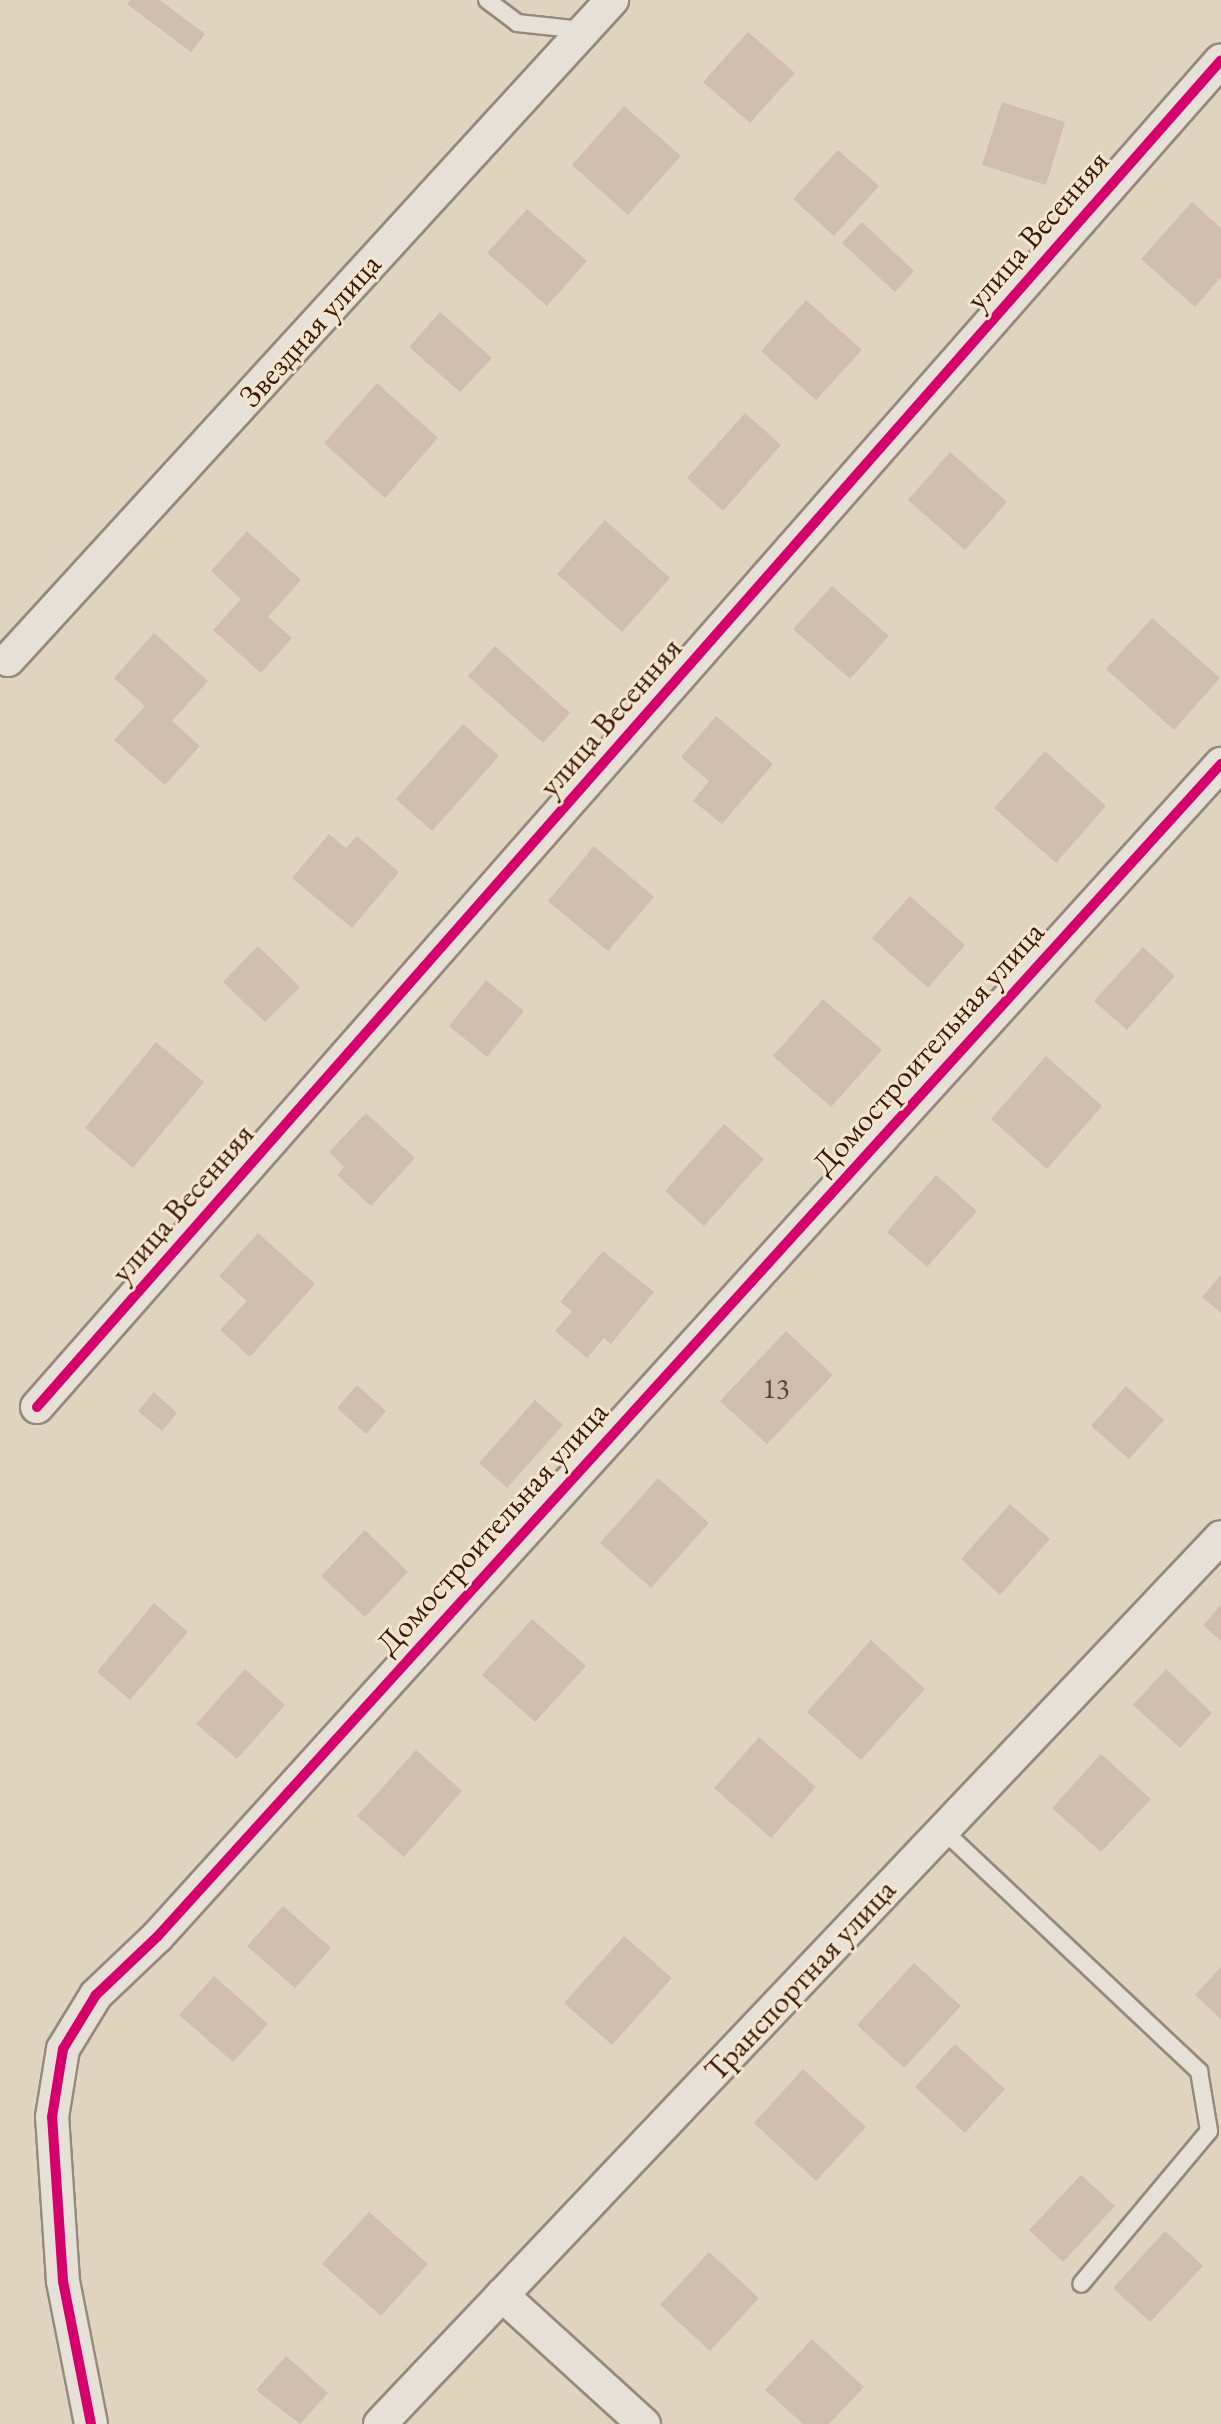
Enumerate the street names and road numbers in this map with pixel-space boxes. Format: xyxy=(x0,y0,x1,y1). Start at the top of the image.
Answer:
street label: улица Весенняя xyxy=(957,142,1117,318)
street label: Звездная улица xyxy=(231,245,389,415)
street label: улица Весенняя xyxy=(530,629,690,805)
street label: Домостроительная улица xyxy=(804,913,1052,1183)
street label: улица Весенняя xyxy=(102,1115,262,1291)
street label: Домостроительная улица xyxy=(368,1393,616,1663)
street label: Транспортная улица xyxy=(696,1871,904,2089)

